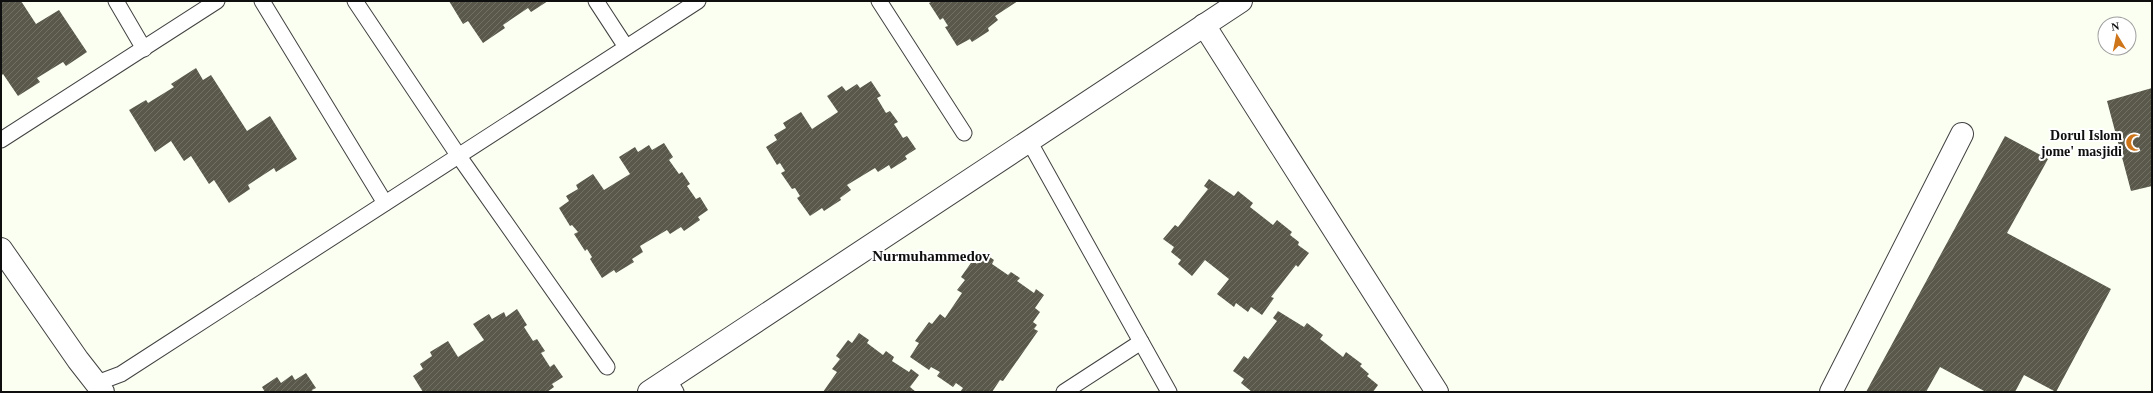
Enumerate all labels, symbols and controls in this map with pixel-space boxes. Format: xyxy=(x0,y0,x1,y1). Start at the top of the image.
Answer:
north arrow xyxy=(2097,16,2137,56)
text: N xyxy=(2110,20,2120,33)
place label: Dorul Islom jome' masjidi xyxy=(2040,128,2122,159)
mosque icon: Dorul Islom jome' masjidi xyxy=(2125,133,2145,153)
district label: Nurmuhammedov xyxy=(872,248,990,264)

